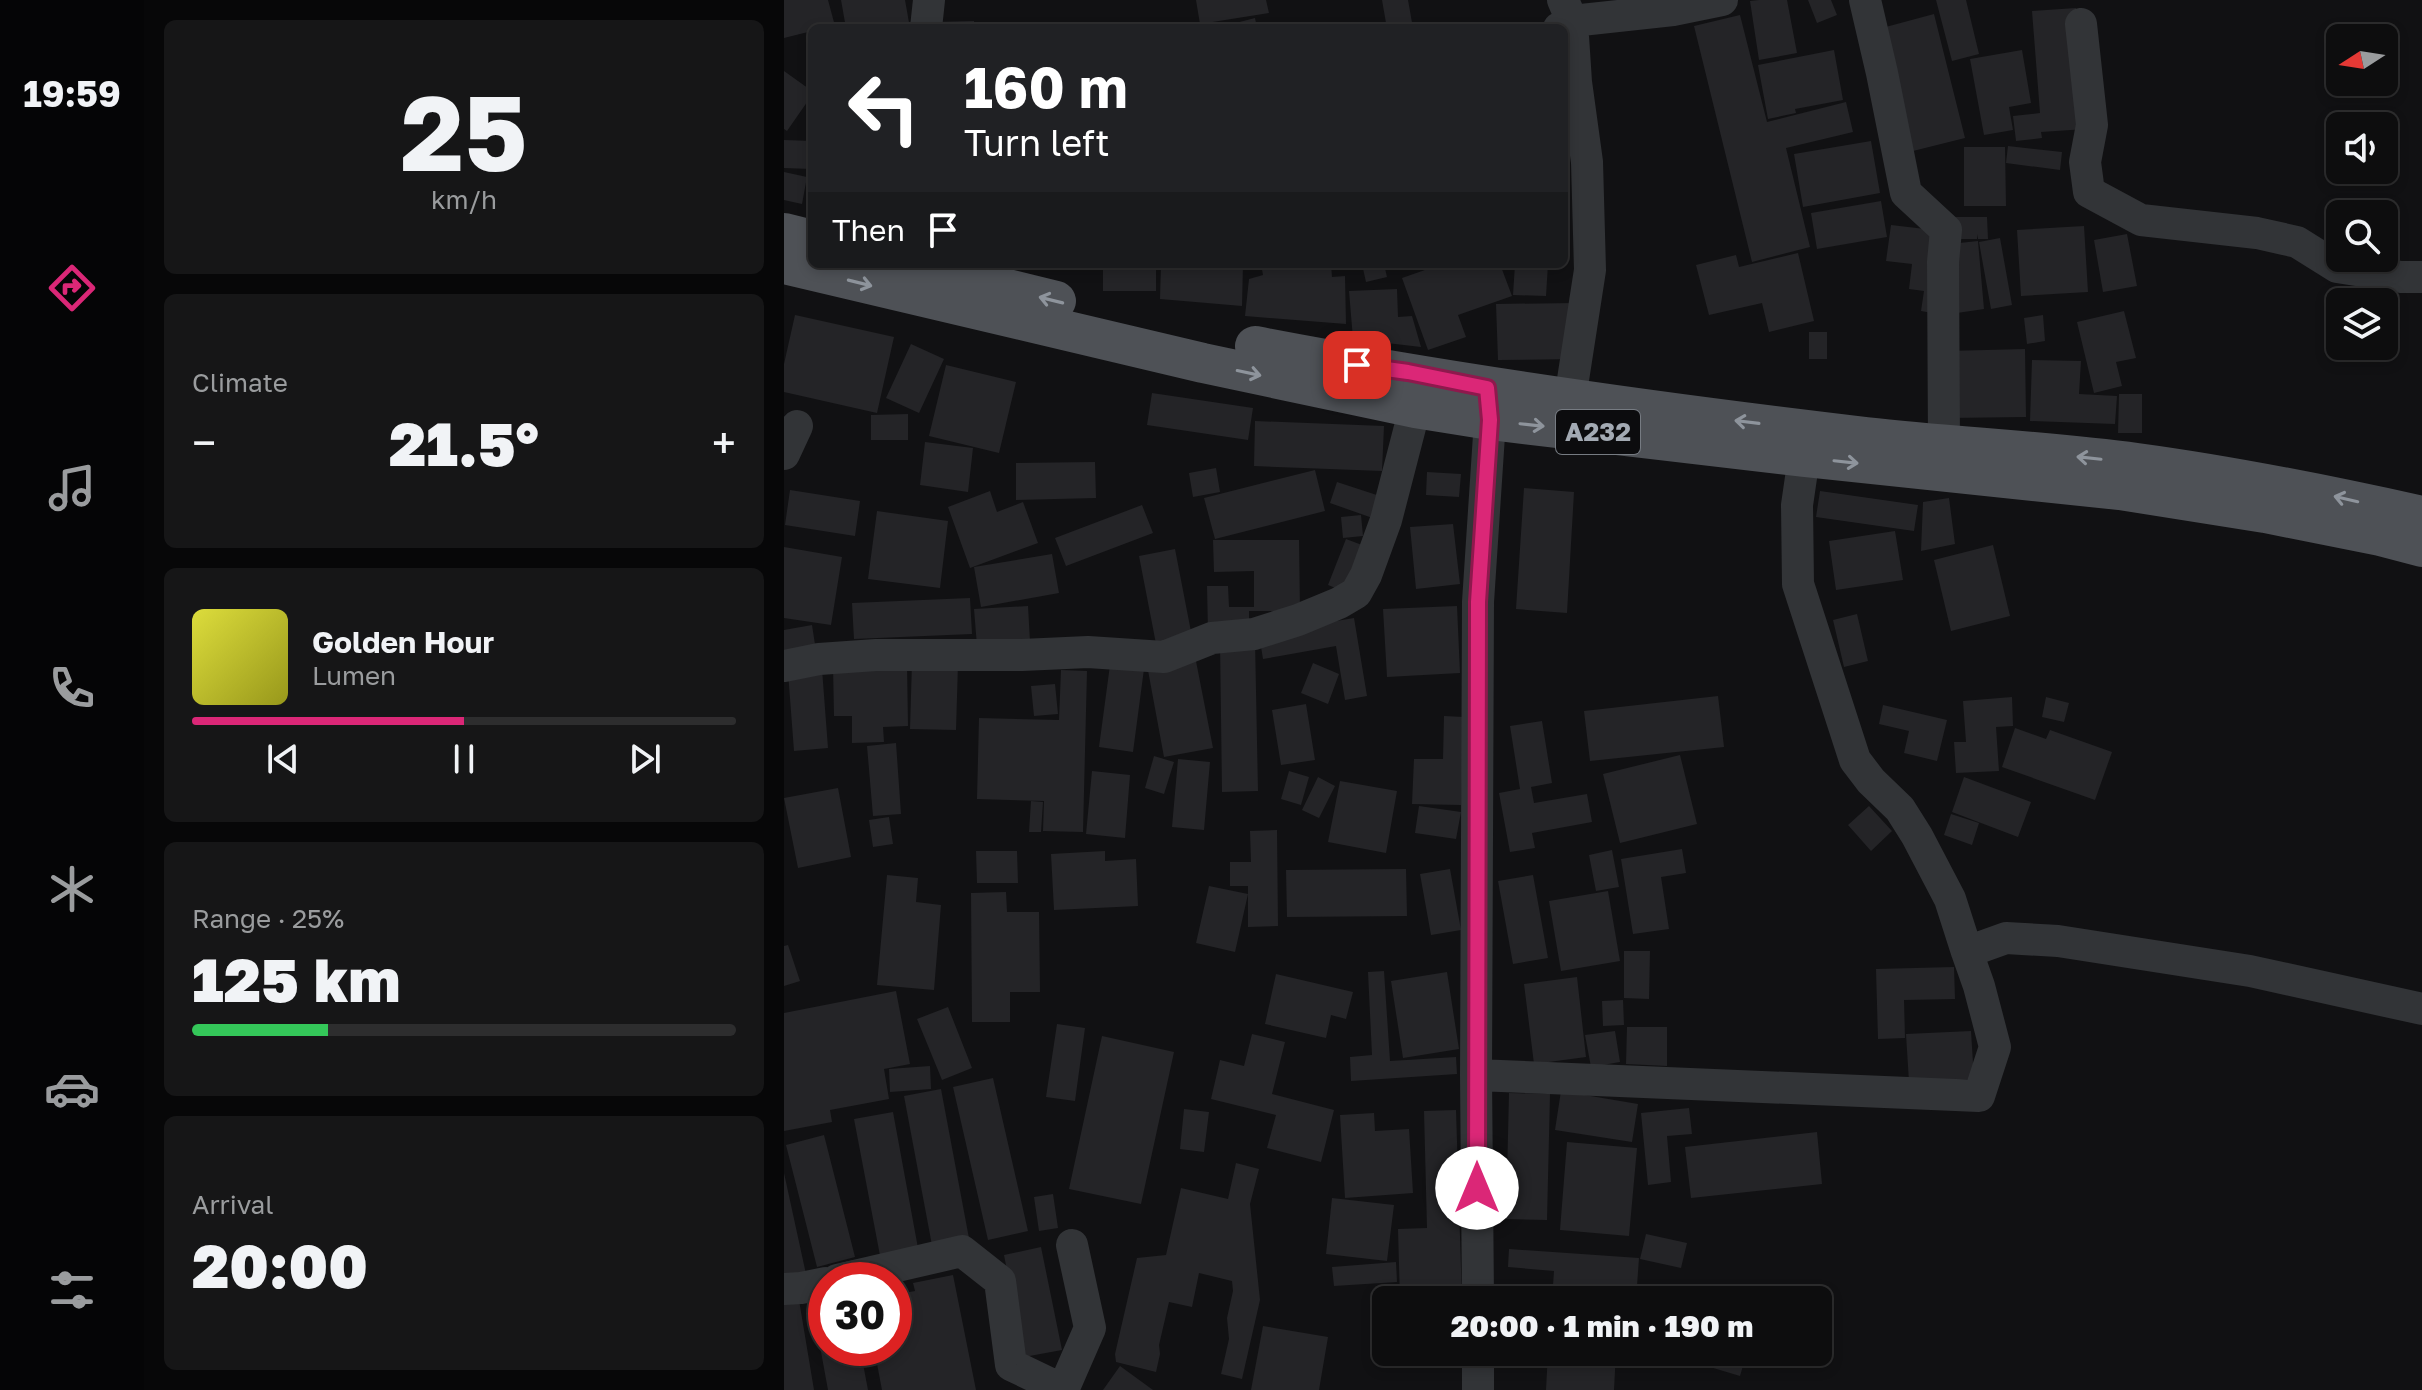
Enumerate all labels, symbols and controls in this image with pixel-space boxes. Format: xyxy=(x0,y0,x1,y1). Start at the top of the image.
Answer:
north arrow xyxy=(2326,24,2398,96)
map controls xyxy=(2326,24,2398,360)
text: 160 m xyxy=(964,53,1128,120)
icon: left xyxy=(832,56,936,160)
text: 25 xyxy=(401,69,527,194)
text: 19:59 xyxy=(23,72,121,115)
button: sound xyxy=(2326,112,2398,184)
text: Turn left xyxy=(964,121,1110,164)
text: km/h xyxy=(431,184,497,215)
button: search xyxy=(2326,200,2398,272)
icon: arrive xyxy=(921,208,965,252)
text: Then xyxy=(832,212,905,248)
icon: directions xyxy=(44,260,100,316)
one-way arrow xyxy=(846,276,872,291)
button: layers xyxy=(2326,288,2398,360)
one-way arrow xyxy=(1038,291,1064,306)
pin xyxy=(1323,331,1391,399)
icon: arrive xyxy=(1335,343,1379,387)
one-way arrow xyxy=(1236,366,1262,381)
text: Climate xyxy=(192,367,288,398)
text: 21.5° xyxy=(389,407,539,479)
road number: A232 xyxy=(1556,410,1640,454)
one-way arrow xyxy=(1734,414,1761,429)
text: − xyxy=(192,416,216,469)
text: + xyxy=(712,416,736,469)
one-way arrow xyxy=(1519,417,1545,432)
one-way arrow xyxy=(2076,450,2103,465)
one-way arrow xyxy=(1832,454,1859,469)
icon: music xyxy=(44,460,100,516)
one-way arrow xyxy=(2334,491,2359,506)
text: Golden Hour xyxy=(312,624,494,660)
icon: phone xyxy=(44,660,100,716)
text: Lumen xyxy=(312,660,396,691)
icon: previous xyxy=(261,737,305,781)
icon: pause xyxy=(442,737,486,781)
icon: next xyxy=(623,737,667,781)
icon: climate xyxy=(44,861,100,917)
text: Range · 25% xyxy=(192,903,344,934)
text: 125 km xyxy=(192,943,401,1015)
icon: car xyxy=(44,1061,100,1117)
position arrow xyxy=(1435,1146,1519,1230)
text: Arrival xyxy=(192,1189,273,1220)
text: 20:00 xyxy=(192,1229,368,1301)
icon: filters xyxy=(44,1262,100,1318)
speed limit sign: 30 xyxy=(808,1262,912,1366)
text: 20:00 · 1 min · 190 m xyxy=(1451,1308,1753,1344)

